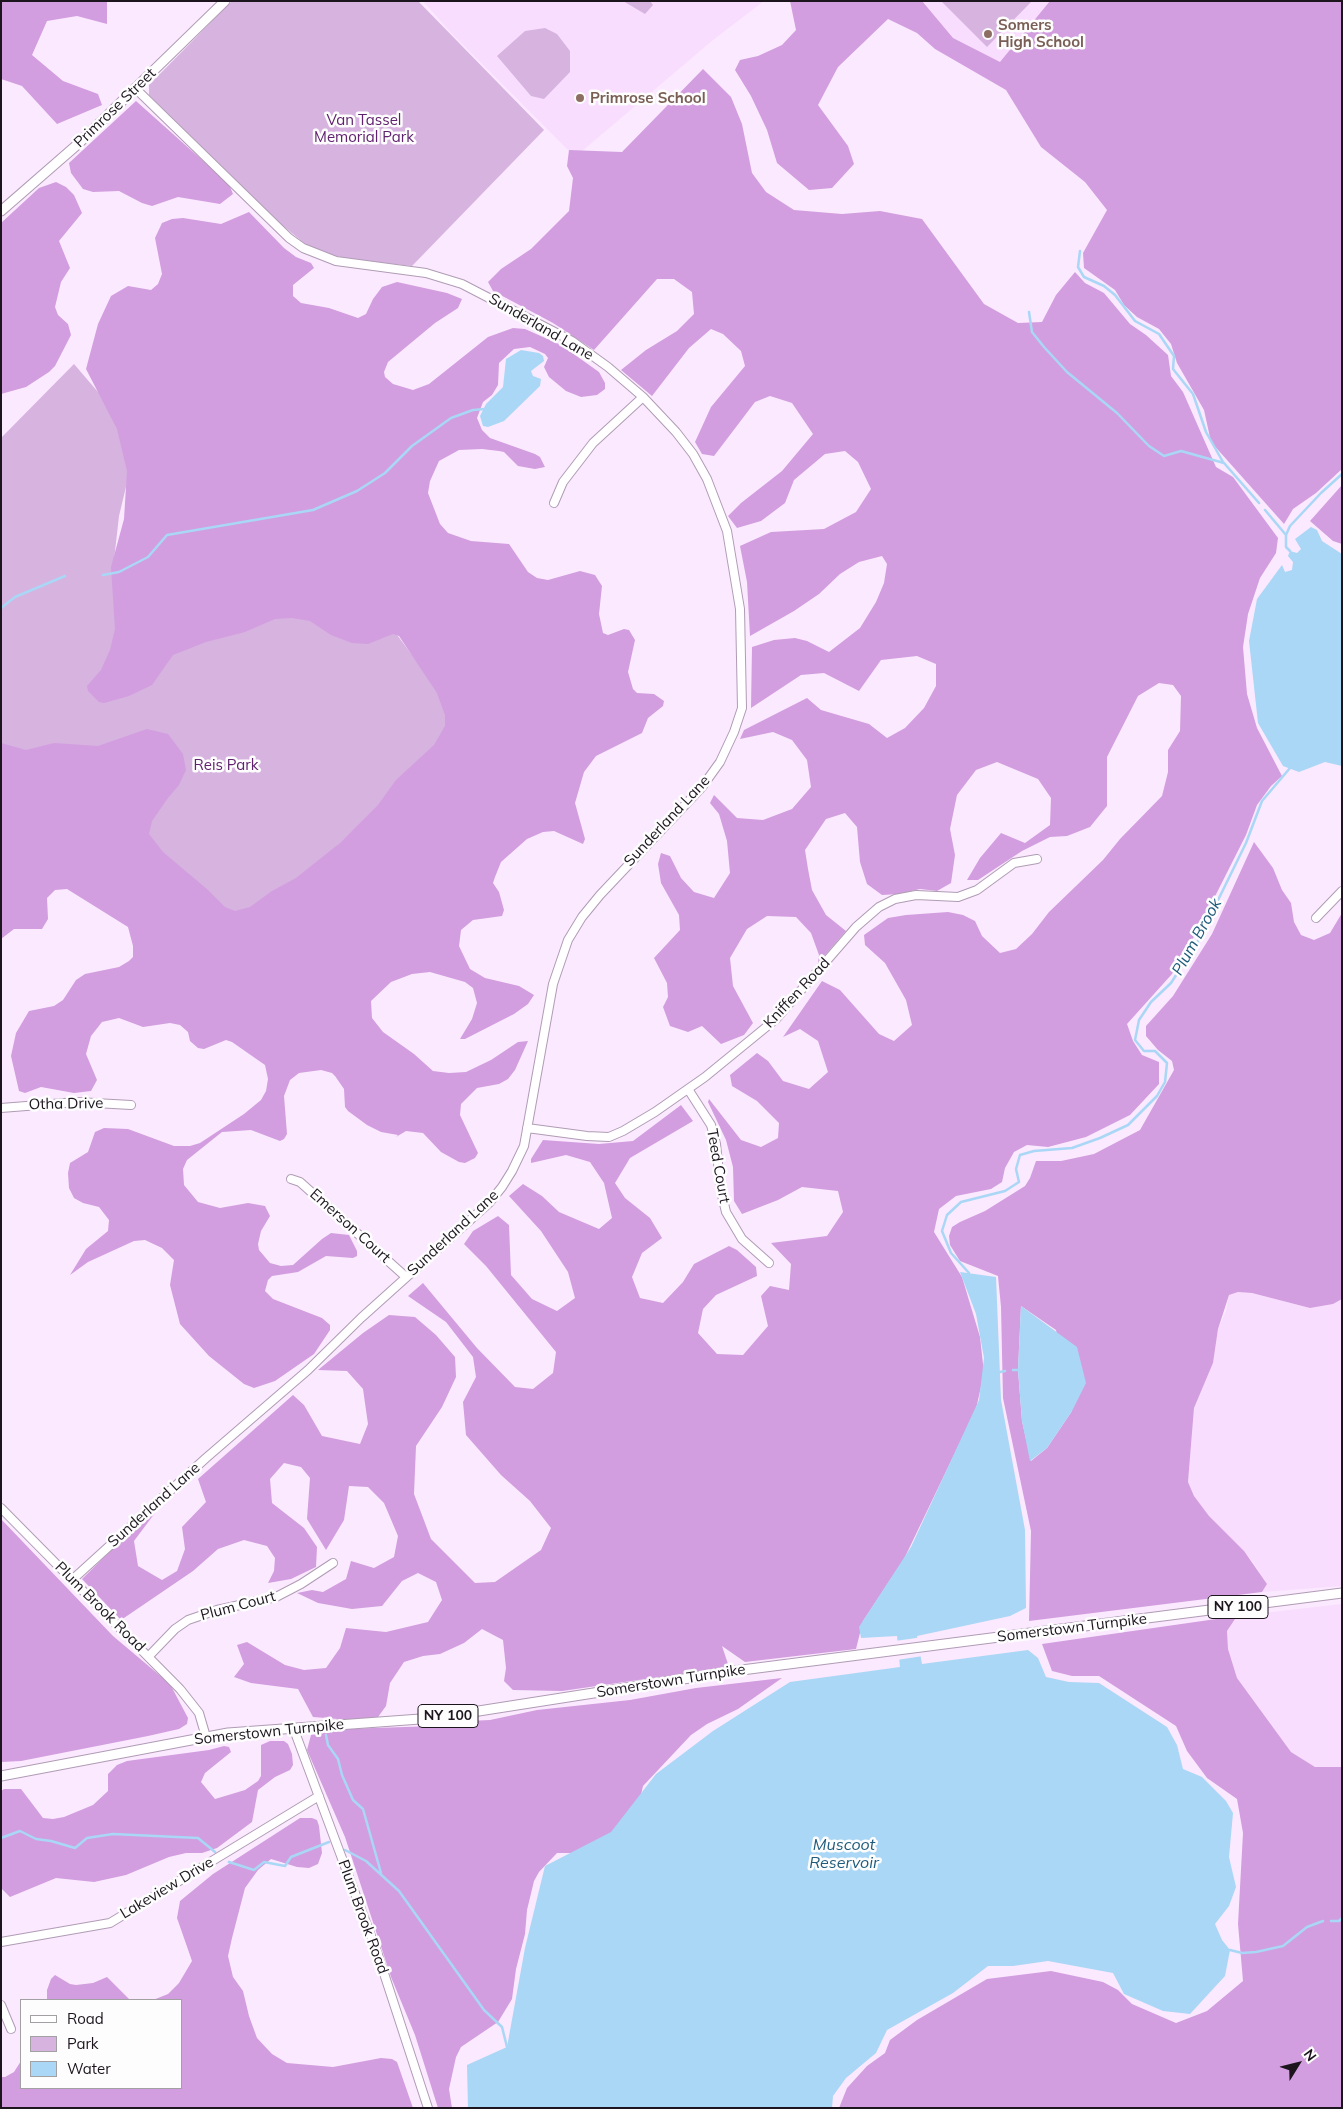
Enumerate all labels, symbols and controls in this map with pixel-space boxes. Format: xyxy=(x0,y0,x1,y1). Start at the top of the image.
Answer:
place label: Somers High School xyxy=(998,16,1084,51)
marker: Somers High School xyxy=(982,28,994,40)
street label: Primrose Street xyxy=(70,64,160,152)
place label: Primrose School xyxy=(590,89,706,107)
marker: Primrose School xyxy=(574,92,586,104)
park label: Van Tassel Memorial Park xyxy=(314,111,414,146)
street label: Sunderland Lane xyxy=(485,290,597,364)
park label: Reis Park xyxy=(194,756,258,774)
street label: Sunderland Lane xyxy=(620,772,714,870)
water label: Plum Brook xyxy=(1168,895,1226,979)
street label: Kniffen Road xyxy=(760,954,834,1032)
street label: Otha Drive xyxy=(28,1094,104,1114)
street label: Teed Court xyxy=(703,1127,733,1205)
street label: Emerson Court xyxy=(306,1185,394,1267)
street label: Sunderland Lane xyxy=(404,1186,502,1280)
street label: Sunderland Lane xyxy=(104,1459,204,1551)
street label: Plum Brook Road xyxy=(51,1558,149,1656)
street label: Plum Court xyxy=(198,1587,278,1625)
road number: NY 100 xyxy=(1208,1595,1268,1618)
street label: Somerstown Turnpike xyxy=(996,1610,1148,1646)
street label: Somerstown Turnpike xyxy=(595,1660,747,1702)
road number: NY 100 xyxy=(418,1704,478,1728)
street label: Somerstown Turnpike xyxy=(193,1715,345,1749)
water label: Muscoot Reservoir xyxy=(809,1835,879,1873)
street label: Lakeview Drive xyxy=(117,1853,217,1923)
street label: Plum Brook Road xyxy=(334,1857,392,1977)
legend xyxy=(20,1999,182,2089)
text: Road xyxy=(67,2009,104,2028)
text: Park xyxy=(67,2034,99,2053)
north arrow xyxy=(1273,2039,1323,2089)
text: N xyxy=(1300,2046,1321,2065)
text: Water xyxy=(67,2059,111,2078)

